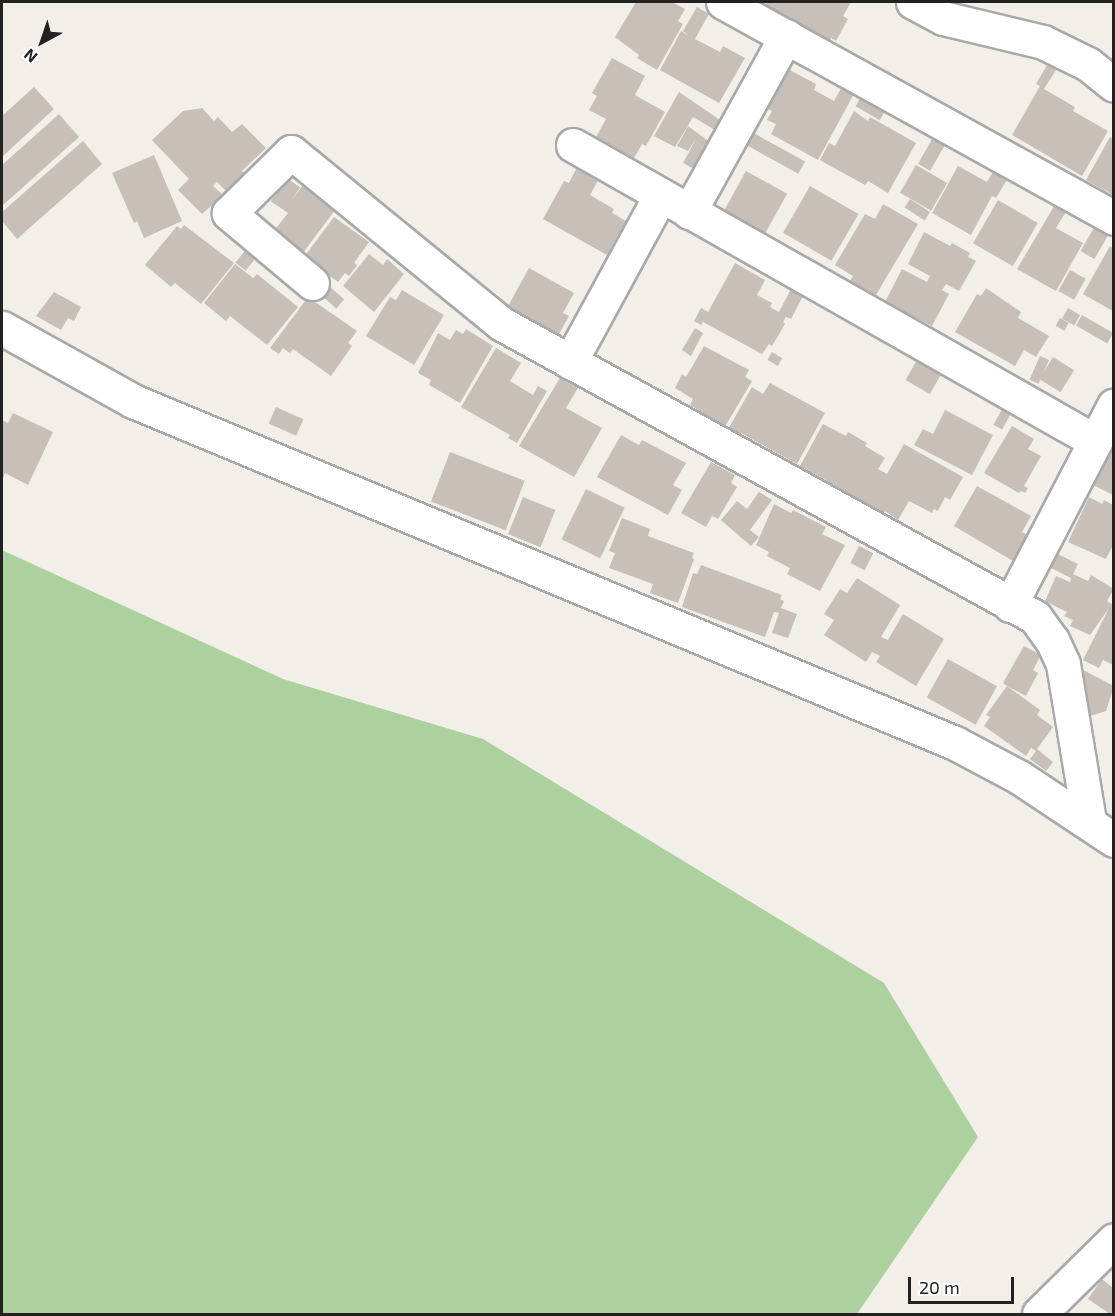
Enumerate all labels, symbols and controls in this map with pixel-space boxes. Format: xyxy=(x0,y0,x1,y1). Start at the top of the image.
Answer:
north arrow xyxy=(12,12,72,72)
text: N xyxy=(20,45,41,67)
scale bar xyxy=(911,1265,1018,1303)
text: 20 m xyxy=(919,1276,960,1298)

